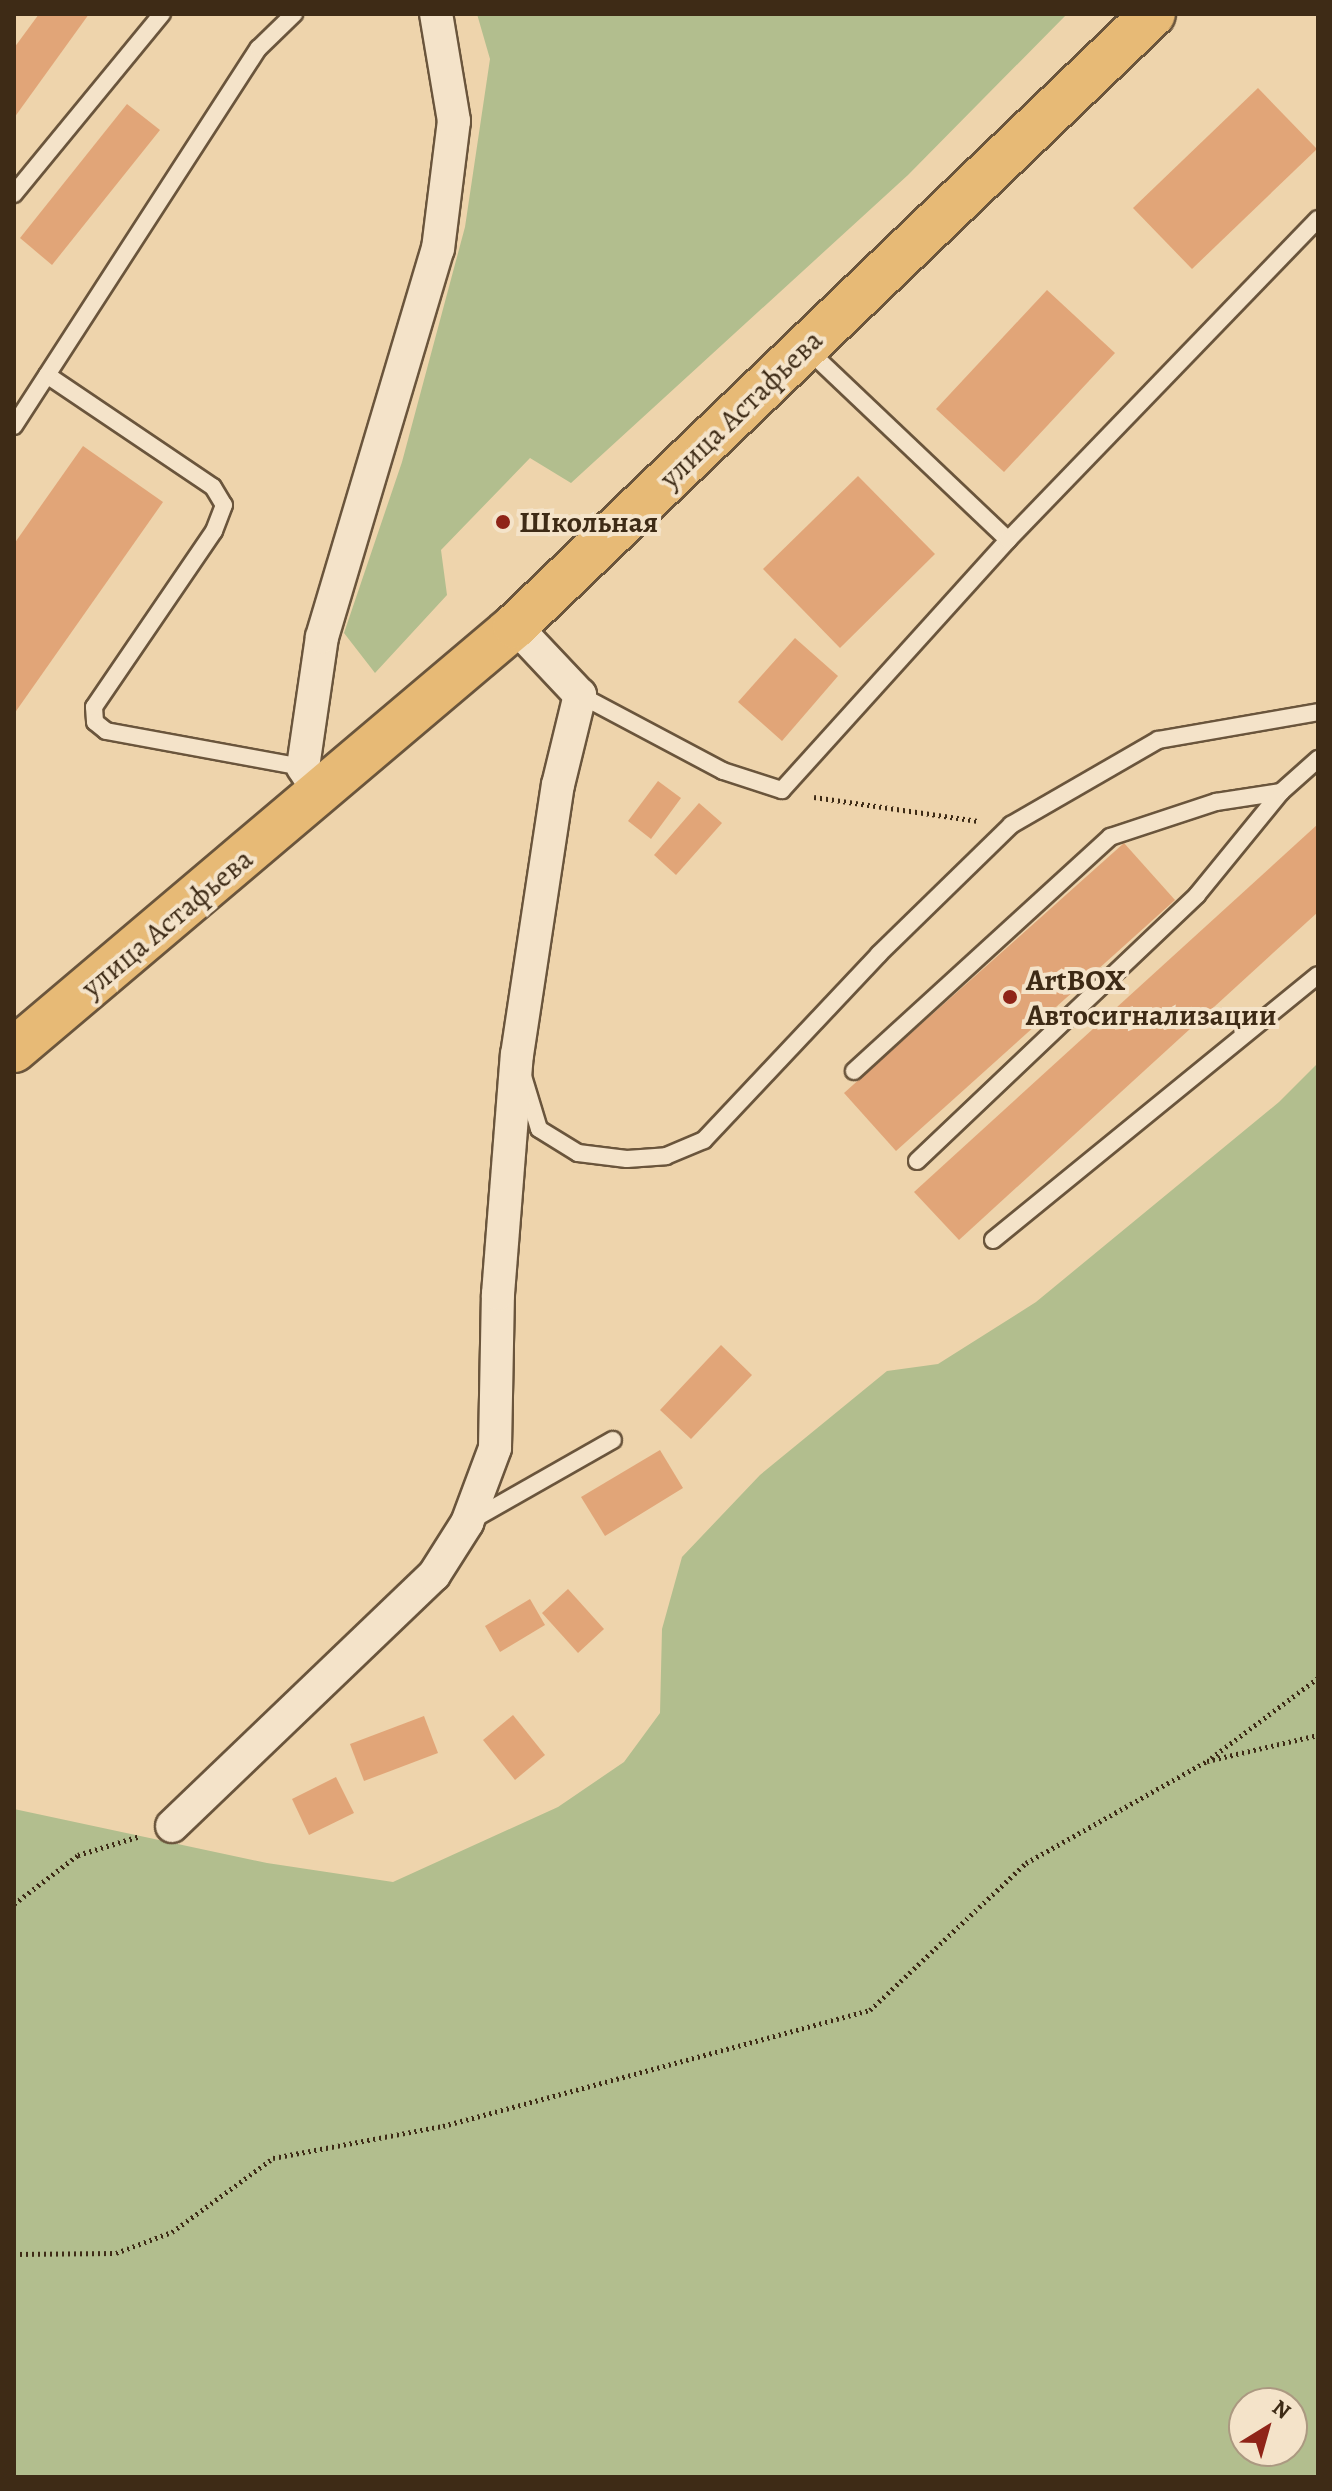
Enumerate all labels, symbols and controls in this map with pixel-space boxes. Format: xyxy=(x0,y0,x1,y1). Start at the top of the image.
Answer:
street label: улица Астафьева xyxy=(652,322,830,496)
place label: Школьная xyxy=(519,504,658,540)
marker: Школьная xyxy=(494,513,512,531)
street label: улица Астафьева xyxy=(74,841,260,1005)
place label: ArtBOX Автосигнализации xyxy=(1026,962,1277,1032)
marker: ArtBOX Автосигнализации xyxy=(1001,988,1019,1006)
north arrow xyxy=(1228,2387,1308,2467)
text: N xyxy=(1266,2393,1297,2426)

